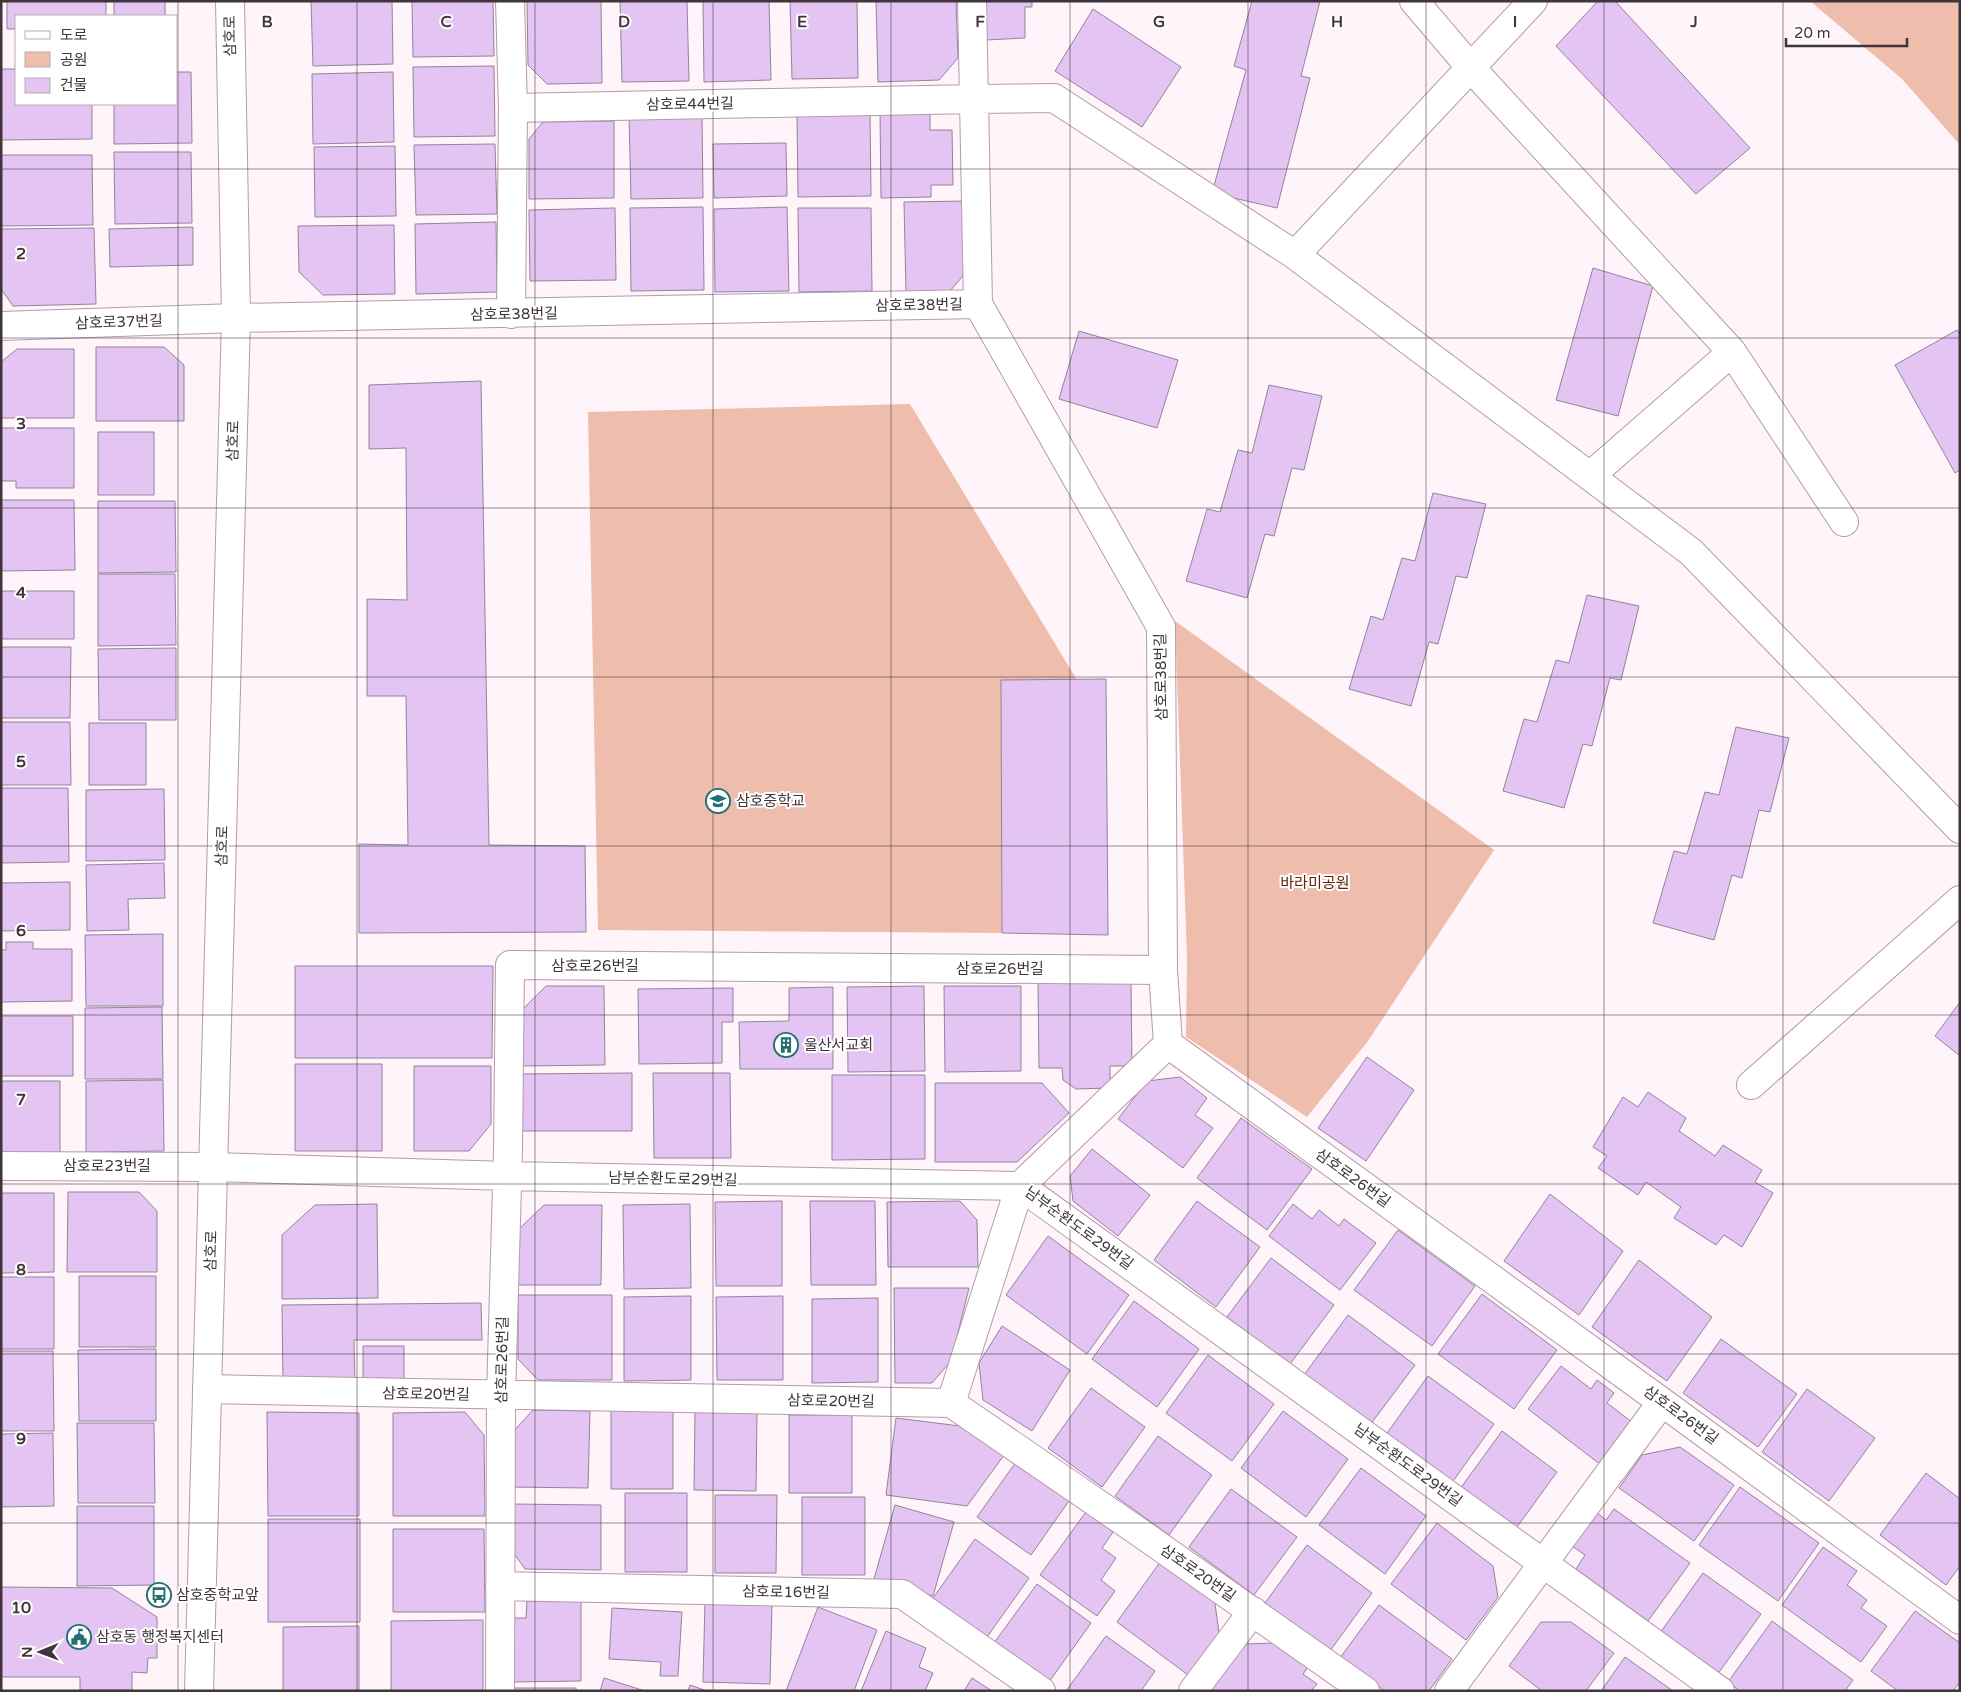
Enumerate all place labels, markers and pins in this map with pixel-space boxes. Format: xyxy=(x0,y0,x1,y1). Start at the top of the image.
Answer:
school or university icon: 삼호중학교 xyxy=(705,788,731,814)
place label: 삼호중학교 xyxy=(736,792,805,810)
building icon: 울산서교회 xyxy=(773,1032,799,1058)
place label: 울산서교회 xyxy=(804,1036,873,1054)
bus stop icon: 삼호중학교앞 xyxy=(146,1582,172,1608)
place label: 삼호중학교앞 xyxy=(176,1586,259,1604)
public building icon: 삼호동 행정복지센터 xyxy=(66,1624,92,1650)
place label: 삼호동 행정복지센터 xyxy=(96,1628,224,1646)

